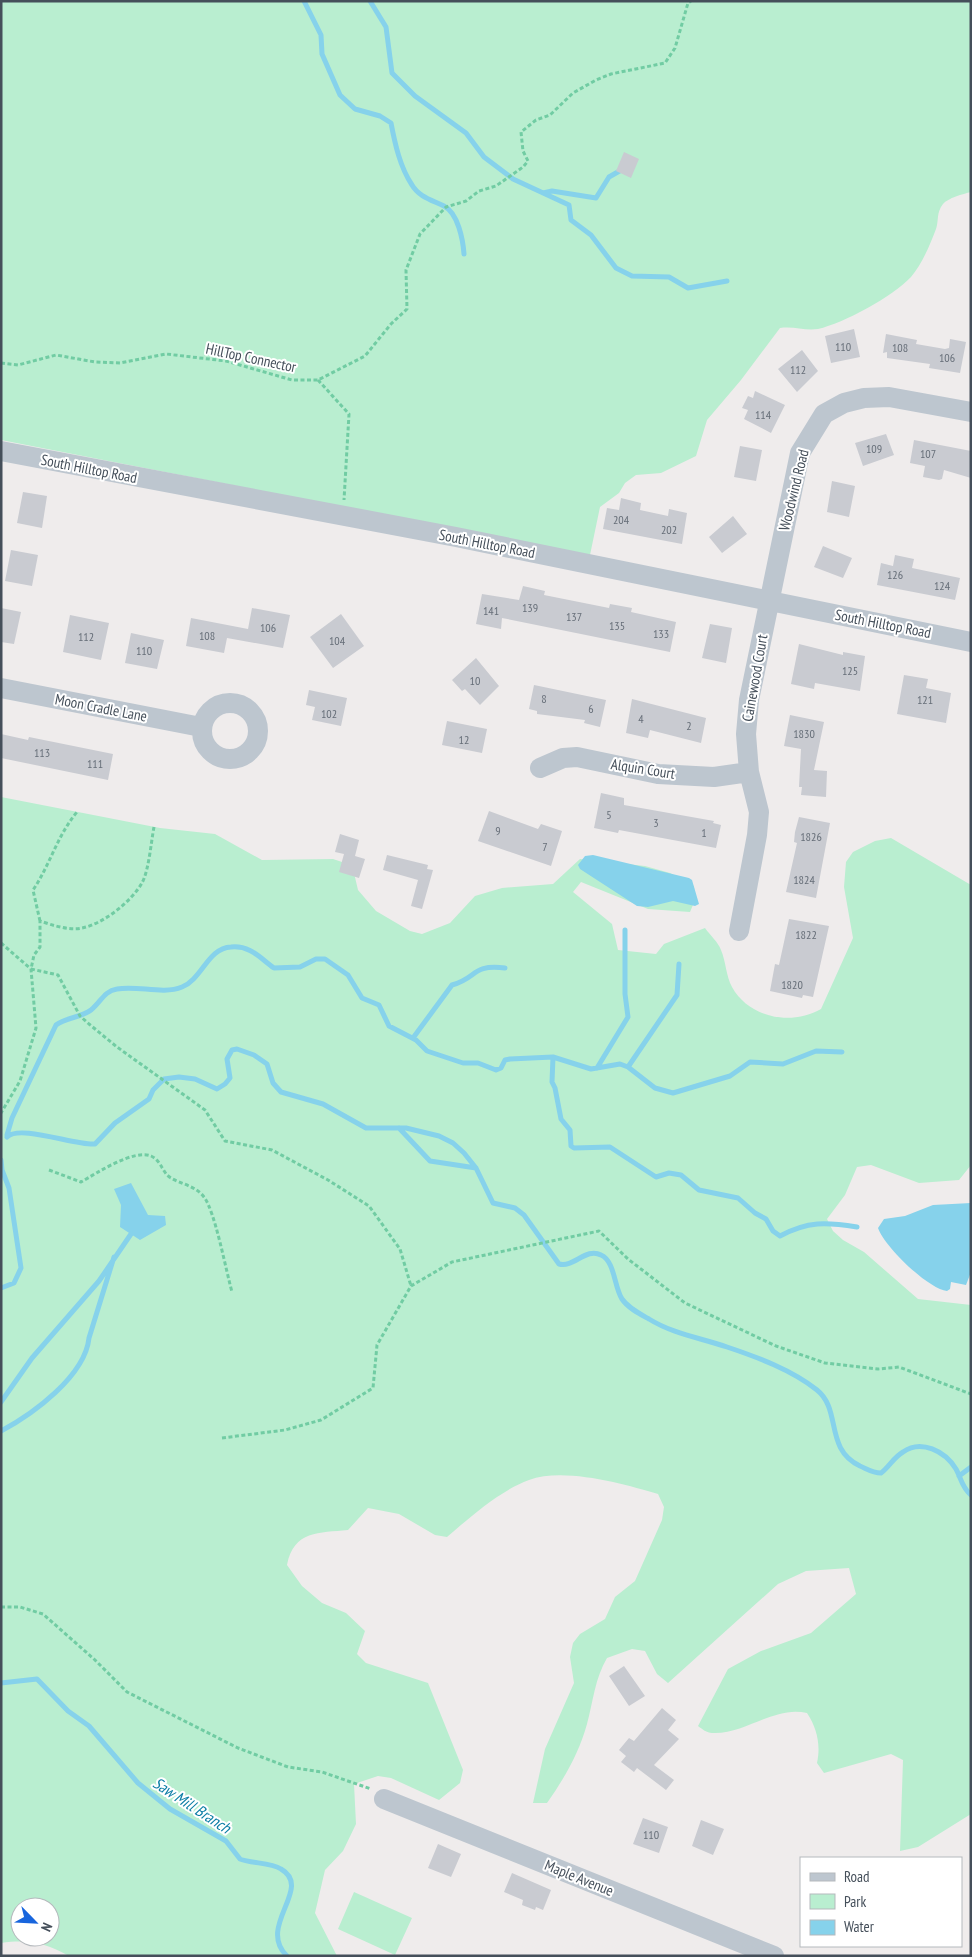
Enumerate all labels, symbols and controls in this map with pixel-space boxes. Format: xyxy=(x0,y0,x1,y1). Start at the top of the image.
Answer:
street label: HillTop Connector xyxy=(204,339,299,377)
house number: 110 xyxy=(835,339,851,354)
house number: 108 xyxy=(892,340,908,355)
house number: 106 xyxy=(939,350,955,365)
house number: 112 xyxy=(790,362,806,377)
house number: 114 xyxy=(755,407,772,422)
house number: 109 xyxy=(866,441,882,456)
house number: 107 xyxy=(920,446,936,461)
street label: Woodwind Road xyxy=(774,447,813,532)
street label: South Hilltop Road xyxy=(39,450,139,487)
house number: 204 xyxy=(613,512,630,527)
house number: 202 xyxy=(661,522,677,537)
street label: South Hilltop Road xyxy=(437,525,537,562)
house number: 126 xyxy=(887,567,903,582)
house number: 124 xyxy=(934,578,951,593)
house number: 139 xyxy=(522,600,538,615)
house number: 141 xyxy=(483,603,499,618)
street label: South Hilltop Road xyxy=(833,605,933,642)
house number: 137 xyxy=(566,609,582,624)
house number: 135 xyxy=(609,618,625,633)
house number: 106 xyxy=(260,620,276,635)
house number: 133 xyxy=(653,626,669,641)
house number: 108 xyxy=(199,628,215,643)
house number: 112 xyxy=(78,629,94,644)
house number: 104 xyxy=(329,633,346,648)
street label: Cainewood Court xyxy=(738,633,772,723)
house number: 110 xyxy=(136,643,152,658)
house number: 125 xyxy=(842,663,858,678)
house number: 10 xyxy=(470,673,480,688)
street label: Moon Cradle Lane xyxy=(54,689,149,726)
house number: 8 xyxy=(541,691,547,706)
house number: 121 xyxy=(917,692,933,707)
house number: 6 xyxy=(588,701,594,716)
house number: 102 xyxy=(321,706,337,721)
house number: 4 xyxy=(638,711,644,726)
house number: 2 xyxy=(686,718,692,733)
house number: 1830 xyxy=(793,726,815,741)
house number: 12 xyxy=(459,732,469,747)
house number: 113 xyxy=(34,745,50,760)
street label: Alquin Court xyxy=(610,754,676,783)
house number: 111 xyxy=(87,756,103,771)
house number: 5 xyxy=(606,807,612,822)
house number: 3 xyxy=(653,815,659,830)
house number: 9 xyxy=(495,823,501,838)
house number: 1 xyxy=(701,825,707,840)
house number: 1826 xyxy=(800,829,822,844)
house number: 7 xyxy=(542,839,548,854)
house number: 1824 xyxy=(793,872,815,887)
house number: 1822 xyxy=(795,927,817,942)
house number: 1820 xyxy=(781,977,803,992)
water label: Saw Mill Branch xyxy=(149,1773,235,1838)
house number: 110 xyxy=(643,1827,659,1842)
street label: Maple Avenue xyxy=(542,1855,616,1900)
legend xyxy=(800,1857,962,1947)
text: Road xyxy=(844,1867,870,1886)
text: Park xyxy=(844,1892,866,1911)
north arrow xyxy=(10,1897,60,1947)
text: Water xyxy=(844,1917,875,1936)
text: N xyxy=(37,1920,57,1934)

